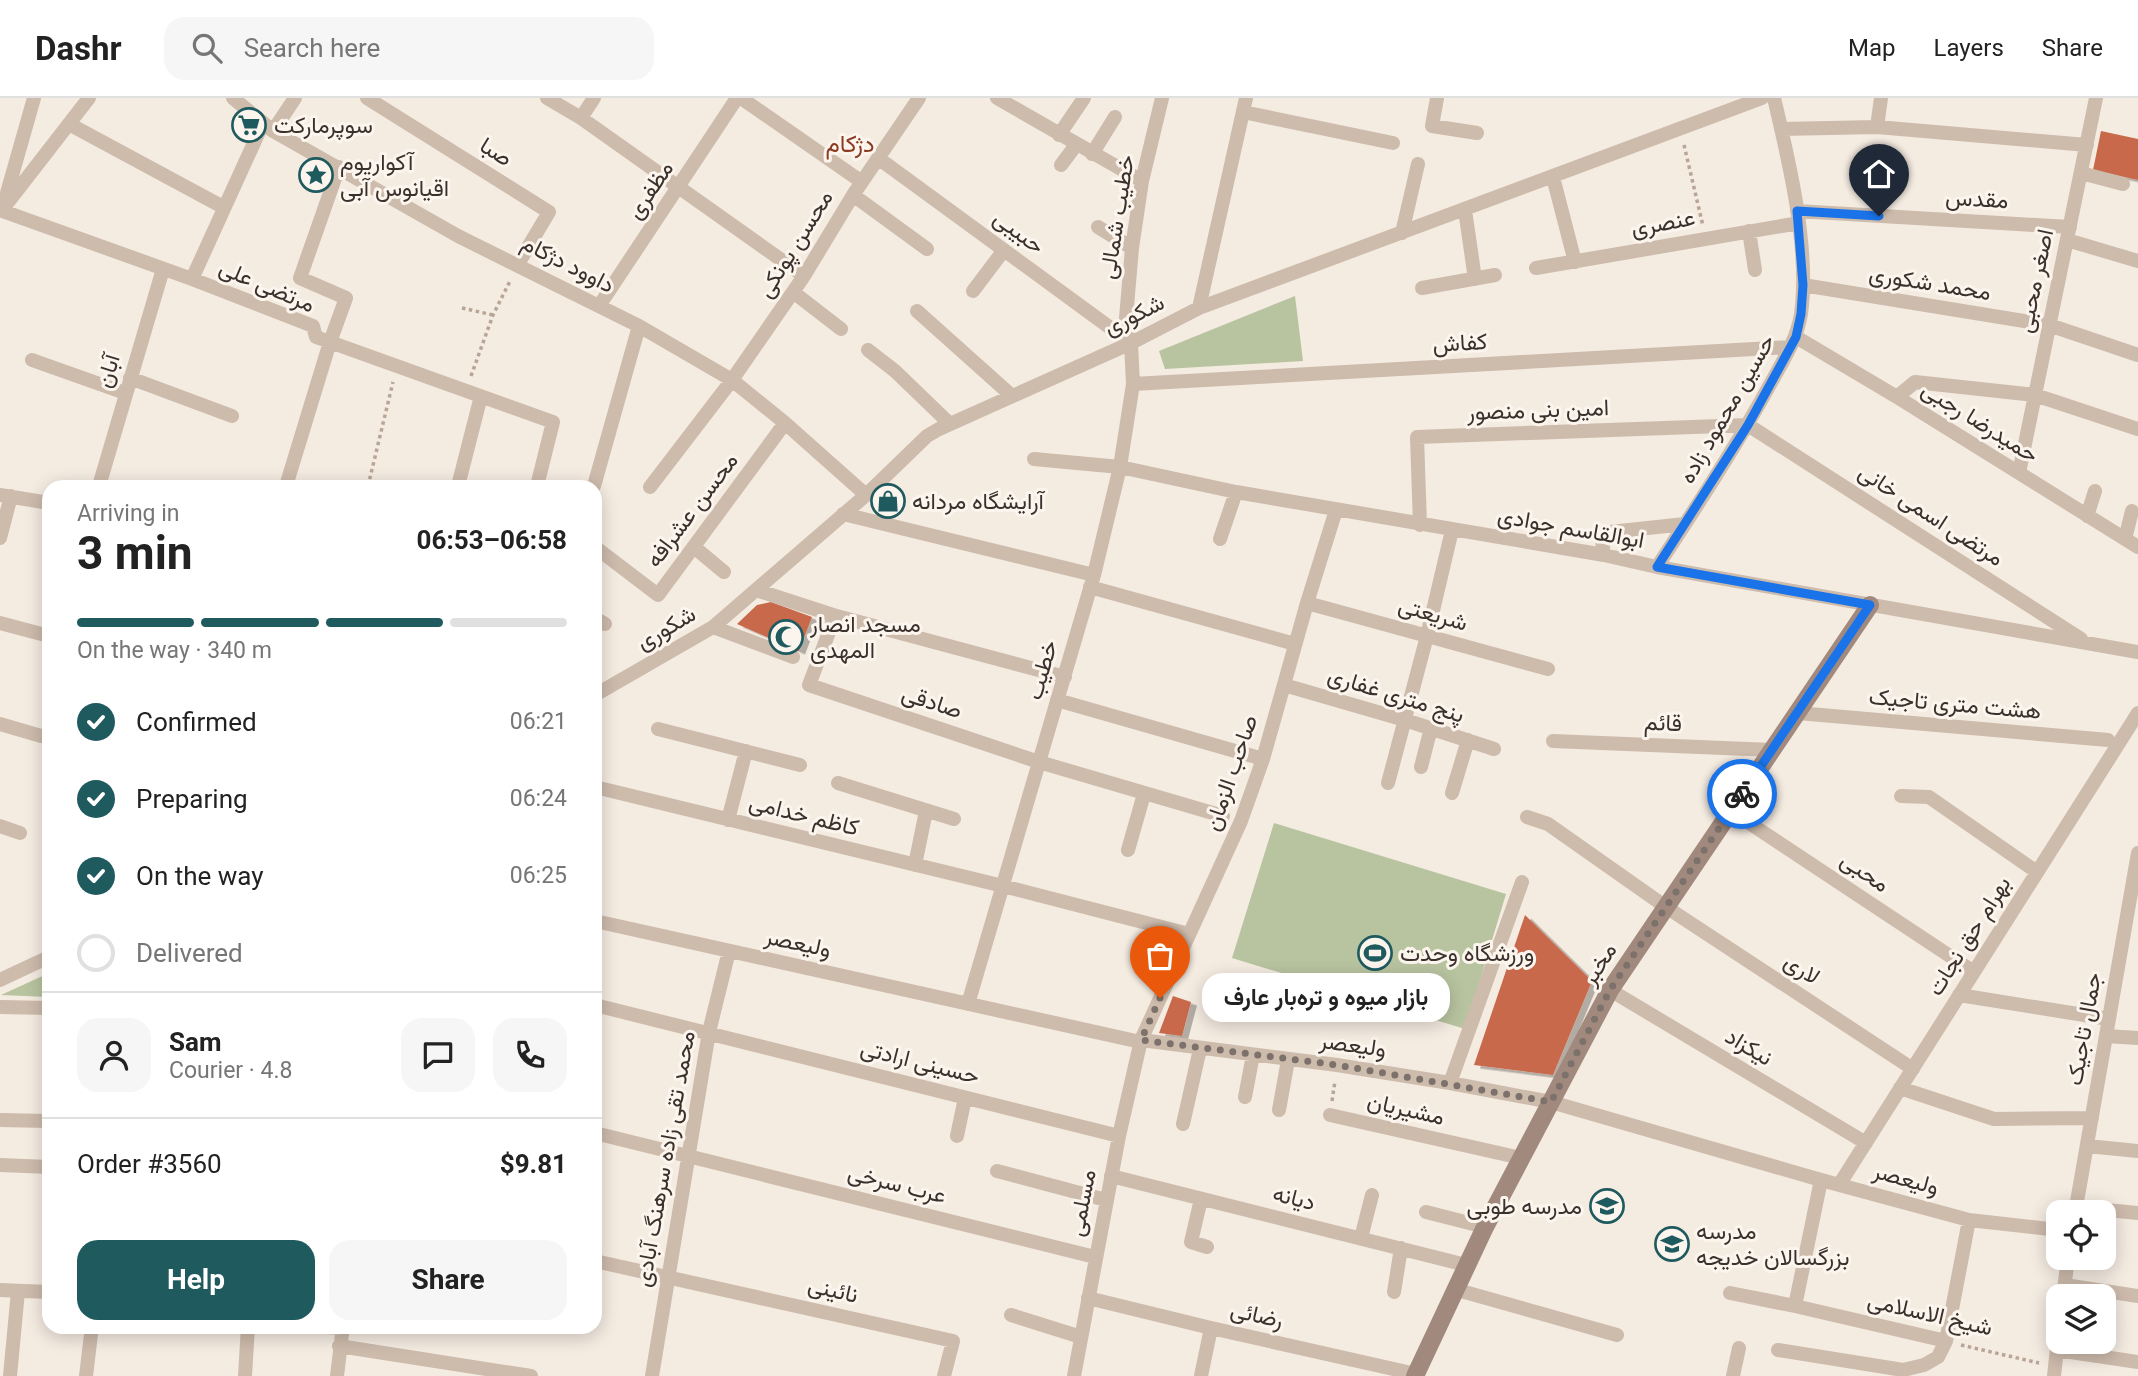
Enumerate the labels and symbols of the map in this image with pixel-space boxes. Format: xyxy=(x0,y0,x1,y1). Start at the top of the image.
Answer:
supermarket icon: سوپرمارکت xyxy=(230,106,268,144)
place label: سوپرمارکت xyxy=(274,112,373,141)
district label: دژکام xyxy=(825,130,875,160)
street label: صبا xyxy=(475,132,517,172)
pin xyxy=(1849,144,1909,216)
place label: آکواریوم اقیانوس آبی xyxy=(340,149,449,203)
street label: خطیب شمالی xyxy=(1094,153,1140,281)
place icon: آکواریوم اقیانوس آبی xyxy=(297,156,335,194)
street label: مظفری xyxy=(621,156,680,225)
street label: مقدس xyxy=(1945,184,2009,214)
street label: محسن پونکی xyxy=(751,185,840,304)
street label: حبیبی xyxy=(988,204,1050,260)
street label: عنصری xyxy=(1629,204,1697,243)
street label: اصغر محبی xyxy=(2011,227,2060,336)
street label: داوود دژکام xyxy=(517,229,619,300)
street label: مرتضی علی xyxy=(215,254,319,319)
street label: محمد شکوری xyxy=(1867,260,1993,307)
street label: شکوری xyxy=(1099,289,1169,342)
street label: کفاش xyxy=(1432,328,1488,358)
street label: حسین محمود زاده xyxy=(1673,330,1781,489)
street label: آبان xyxy=(90,349,126,391)
street label: حمیدرضا رجبی xyxy=(1916,375,2043,469)
street label: امین بنی منصور xyxy=(1466,394,1610,427)
street label: محسن عشرافه xyxy=(640,448,745,573)
street label: مرتضی اسمی خانی xyxy=(1853,458,2009,573)
shop icon: آرایشگاه مردانه xyxy=(869,482,907,520)
place label: آرایشگاه مردانه xyxy=(912,488,1046,516)
street label: ابوالقاسم جوادی xyxy=(1495,502,1646,555)
street label: شریعتی xyxy=(1395,591,1471,638)
street label: شکوری xyxy=(631,600,701,657)
place label: مسجد انصار المهدی xyxy=(809,611,921,665)
mosque icon: مسجد انصار المهدی xyxy=(767,618,805,656)
street label: خطیب xyxy=(1021,637,1063,703)
street label: پنج متری غفاری xyxy=(1324,661,1468,730)
street label: صادقی xyxy=(898,680,966,724)
street label: هشت متری تاجیک xyxy=(1868,683,2042,726)
street label: قائم xyxy=(1643,709,1683,738)
street label: صاحب الزمان xyxy=(1199,712,1264,835)
courier xyxy=(1707,759,1777,829)
street label: کاظم خدامی xyxy=(746,788,862,843)
street label: محبی xyxy=(1835,846,1895,898)
street label: بهرام حق نجات xyxy=(1922,871,2017,1001)
street label: ولیعصر xyxy=(761,923,834,964)
pin xyxy=(1130,926,1190,998)
sports icon: ورزشگاه وحدت xyxy=(1356,934,1394,972)
street label: مخبر xyxy=(1575,938,1623,992)
place label: ورزشگاه وحدت xyxy=(1400,940,1534,968)
street label: لاری xyxy=(1779,948,1825,991)
street label: جمال تاجیک xyxy=(2061,970,2108,1088)
callout: بازار میوه و تره‌بار عارف xyxy=(1202,974,1450,1023)
street label: نیکزاد xyxy=(1720,1022,1778,1072)
street label: ولیعصر xyxy=(1317,1027,1388,1064)
street label: محمد تقی زاده سرهنگ آبادی xyxy=(629,1029,702,1289)
street label: حسینی ارادتی xyxy=(858,1034,982,1091)
street label: مشیریان xyxy=(1365,1087,1447,1132)
street label: ولیعصر xyxy=(1869,1157,1942,1202)
street label: عرب سرخی xyxy=(845,1159,949,1210)
street label: مسلمی xyxy=(1062,1167,1102,1239)
street label: دیانه xyxy=(1270,1180,1318,1216)
school or university icon: مدرسه طوبی xyxy=(1588,1187,1626,1225)
place label: مدرسه طوبی xyxy=(1467,1193,1582,1221)
place label: مدرسه بزرگسالان خدیجه xyxy=(1696,1218,1849,1272)
school or university icon: مدرسه بزرگسالان خدیجه xyxy=(1653,1225,1691,1263)
street label: نائینی xyxy=(805,1271,861,1309)
street label: شیخ الاسلامی xyxy=(1864,1287,1995,1343)
street label: رضائی xyxy=(1228,1296,1286,1335)

